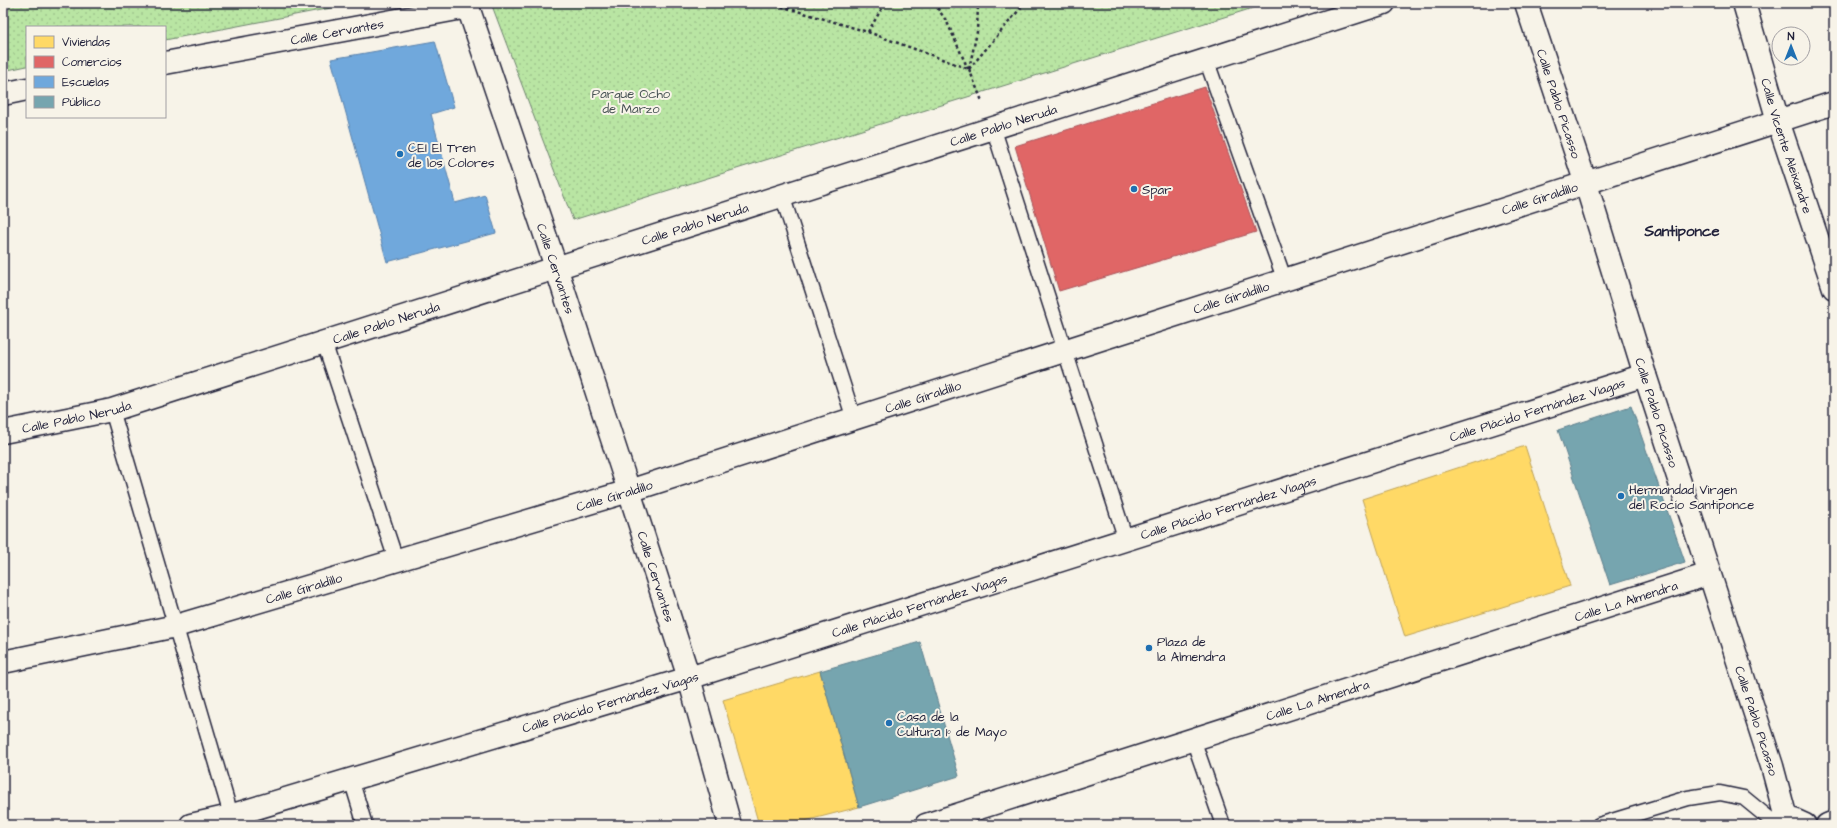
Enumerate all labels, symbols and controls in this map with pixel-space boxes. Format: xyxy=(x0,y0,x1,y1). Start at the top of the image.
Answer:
street label: Calle Cervantes xyxy=(289,15,386,50)
legend xyxy=(26,26,166,118)
north arrow xyxy=(1771,26,1811,66)
text: N xyxy=(1788,29,1795,44)
text: Viviendas xyxy=(62,34,110,51)
street label: Calle Pablo Picasso xyxy=(1532,47,1585,162)
text: Comercios xyxy=(62,54,122,71)
text: Escuelas xyxy=(62,74,109,91)
street label: Calle Vicente Aleixandre xyxy=(1756,76,1816,216)
park label: Parque Ocho de Marzo xyxy=(592,85,671,118)
text: Público xyxy=(62,94,101,111)
street label: Calle Pablo Neruda xyxy=(948,100,1060,151)
place label: CEI El Tren de los Colores xyxy=(408,139,495,172)
marker: CEI El Tren de los Colores xyxy=(395,149,405,159)
street label: Calle Giraldillo xyxy=(1499,178,1581,219)
place label: Spar xyxy=(1142,181,1171,199)
marker: Spar xyxy=(1129,184,1139,194)
street label: Calle Pablo Neruda xyxy=(639,199,751,250)
street label: Calle Cervantes xyxy=(532,221,579,317)
district label: Santiponce xyxy=(1644,221,1720,242)
street label: Calle Giraldillo xyxy=(1191,277,1273,319)
street label: Calle Pablo Neruda xyxy=(331,298,443,349)
street label: Calle Pablo Picasso xyxy=(1630,356,1683,471)
street label: Calle Plácido Fernández Viagas xyxy=(1447,374,1628,446)
street label: Calle Giraldillo xyxy=(883,376,964,418)
street label: Calle Pablo Neruda xyxy=(20,396,134,438)
street label: Calle Plácido Fernández Viagas xyxy=(1138,472,1319,544)
street label: Calle Giraldillo xyxy=(574,476,656,516)
place label: Hermandad Virgen del Rocío Santiponce xyxy=(1629,481,1754,514)
marker: Hermandad Virgen del Rocío Santiponce xyxy=(1616,491,1626,501)
street label: Calle Cervantes xyxy=(632,529,679,625)
street label: Calle Giraldillo xyxy=(264,569,345,609)
street label: Calle Plácido Fernández Viagas xyxy=(830,570,1010,642)
street label: Calle La Almendra xyxy=(1572,576,1681,627)
place label: Plaza de la Almendra xyxy=(1157,633,1226,666)
marker: Plaza de la Almendra xyxy=(1144,643,1154,653)
street label: Calle Pablo Picasso xyxy=(1730,664,1782,778)
street label: Calle Plácido Fernández Viagas xyxy=(520,667,701,738)
street label: Calle La Almendra xyxy=(1264,675,1372,725)
place label: Casa de la Cultura 1º de Mayo xyxy=(897,708,1008,742)
marker: Casa de la Cultura 1º de Mayo xyxy=(884,718,894,728)

